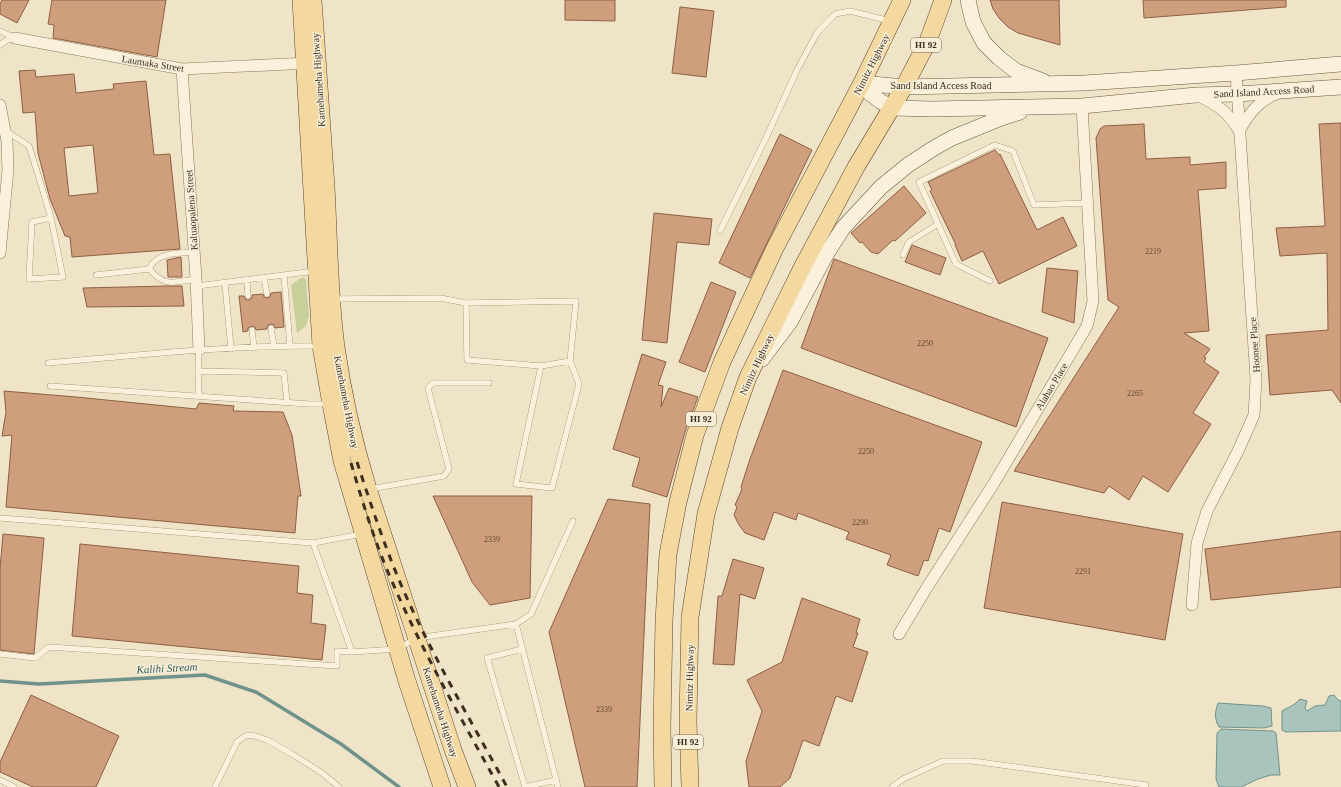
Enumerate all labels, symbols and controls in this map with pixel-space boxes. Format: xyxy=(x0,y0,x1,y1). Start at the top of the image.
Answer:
street label: Nimitz Highway xyxy=(851,32,892,97)
street label: Kamehameha Highway xyxy=(310,33,327,127)
road number: HI 92 xyxy=(911,38,941,52)
street label: Laumaka Street xyxy=(121,53,185,74)
street label: Sand Island Access Road xyxy=(891,80,991,91)
street label: Sand Island Access Road xyxy=(1213,83,1315,100)
street label: Kaluaopalena Street xyxy=(183,169,200,251)
house number: 2219 xyxy=(1145,247,1161,256)
street label: Hoonee Place xyxy=(1247,316,1262,373)
street label: Nimitz Highway xyxy=(737,332,776,397)
house number: 2250 xyxy=(917,339,933,348)
street label: Kamehameha Highway xyxy=(332,355,361,449)
street label: Alahao Place xyxy=(1033,360,1070,412)
house number: 2265 xyxy=(1127,389,1143,398)
road number: HI 92 xyxy=(686,412,716,426)
house number: 2250 xyxy=(858,447,874,456)
house number: 2290 xyxy=(852,518,868,527)
house number: 2339 xyxy=(484,535,500,544)
house number: 2291 xyxy=(1075,567,1091,576)
street label: Nimitz Highway xyxy=(683,644,696,712)
water label: Kalihi Stream xyxy=(135,660,198,676)
street label: Kamehameha Highway xyxy=(421,666,460,759)
house number: 2339 xyxy=(596,705,612,714)
road number: HI 92 xyxy=(673,735,703,749)

